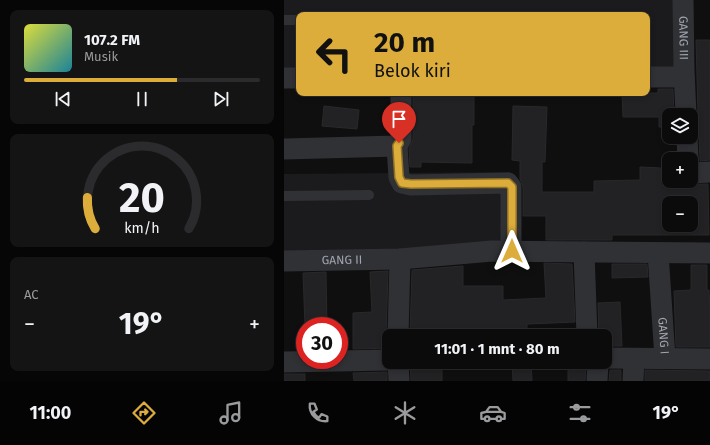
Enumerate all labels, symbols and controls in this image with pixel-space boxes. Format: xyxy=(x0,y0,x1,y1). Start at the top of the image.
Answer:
street label: GANG III xyxy=(676,16,691,60)
text: 20 m xyxy=(374,26,435,59)
icon: left xyxy=(308,28,360,80)
text: 107.2 FM xyxy=(84,31,140,49)
text: Musik xyxy=(84,49,118,64)
text: Belok kiri xyxy=(374,60,451,82)
icon: previous xyxy=(52,88,74,110)
icon: pause xyxy=(131,88,153,110)
icon: next xyxy=(210,88,232,110)
pin xyxy=(382,102,416,143)
icon: arrive xyxy=(388,108,410,130)
map controls xyxy=(662,108,698,232)
button: layers xyxy=(662,108,698,144)
button: + xyxy=(662,152,698,188)
text: 20 xyxy=(119,172,165,222)
button: − xyxy=(662,196,698,232)
text: km/h xyxy=(124,219,160,236)
position arrow xyxy=(491,230,533,272)
street label: GANG II xyxy=(322,253,362,267)
text: AC xyxy=(24,287,39,302)
text: 19° xyxy=(119,306,165,342)
text: − xyxy=(24,311,35,338)
text: + xyxy=(249,311,260,338)
speed limit sign: 30 xyxy=(296,317,348,369)
street label: GANG I xyxy=(655,317,672,355)
text: 11:01 · 1 mnt · 80 m xyxy=(434,340,560,358)
icon: directions xyxy=(130,399,158,427)
icon: music xyxy=(217,399,245,427)
icon: phone xyxy=(304,399,332,427)
icon: climate xyxy=(391,399,419,427)
icon: car xyxy=(479,399,507,427)
icon: filters xyxy=(566,399,594,427)
text: 11:00 xyxy=(30,402,71,424)
text: 19° xyxy=(653,402,680,424)

